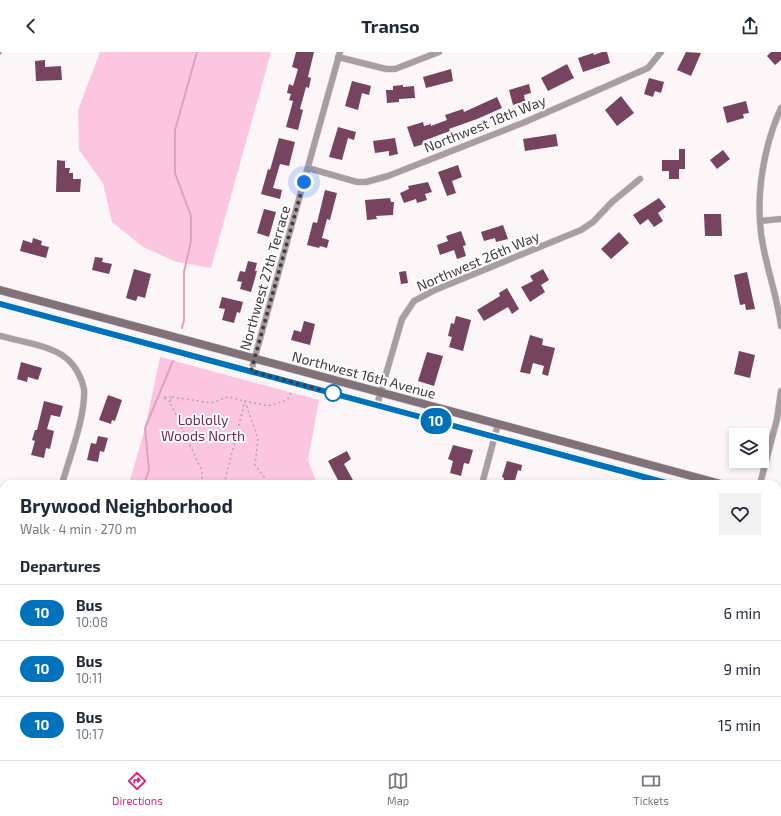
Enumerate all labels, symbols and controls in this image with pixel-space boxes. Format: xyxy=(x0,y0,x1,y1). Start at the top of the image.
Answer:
icon: back xyxy=(20,15,42,37)
text: Transo xyxy=(361,15,420,37)
icon: share xyxy=(739,15,761,37)
street label: Northwest 18th Way xyxy=(421,91,549,156)
your location xyxy=(294,172,314,192)
street label: Northwest 27th Terrace xyxy=(236,203,293,352)
street label: Northwest 26th Way xyxy=(414,227,542,294)
street label: Northwest 16th Avenue xyxy=(290,347,438,402)
unlabelled marker xyxy=(324,384,342,402)
line badge: 10 xyxy=(418,408,454,434)
park label: Loblolly Woods North xyxy=(161,411,245,444)
text: 10 xyxy=(429,412,443,429)
map controls xyxy=(729,428,769,468)
button: layers xyxy=(729,428,769,468)
button: heart xyxy=(719,493,761,535)
text: Brywood Neighborhood xyxy=(20,494,233,517)
text: Walk · 4 min · 270 m xyxy=(20,521,137,537)
text: Departures xyxy=(20,557,100,575)
text: Bus xyxy=(76,596,102,614)
text: 10 xyxy=(35,604,49,621)
text: 6 min xyxy=(723,604,761,622)
text: 10:08 xyxy=(76,614,108,630)
text: Bus xyxy=(76,652,102,670)
text: 10 xyxy=(35,660,49,677)
text: 9 min xyxy=(723,660,761,678)
text: 10:11 xyxy=(76,670,102,686)
text: Bus xyxy=(76,708,102,726)
text: 10 xyxy=(35,716,49,733)
text: 15 min xyxy=(718,716,761,734)
text: 10:17 xyxy=(76,726,104,742)
tab: Directions xyxy=(112,770,163,807)
tab: Map xyxy=(387,770,409,807)
tab: Tickets xyxy=(633,770,669,807)

